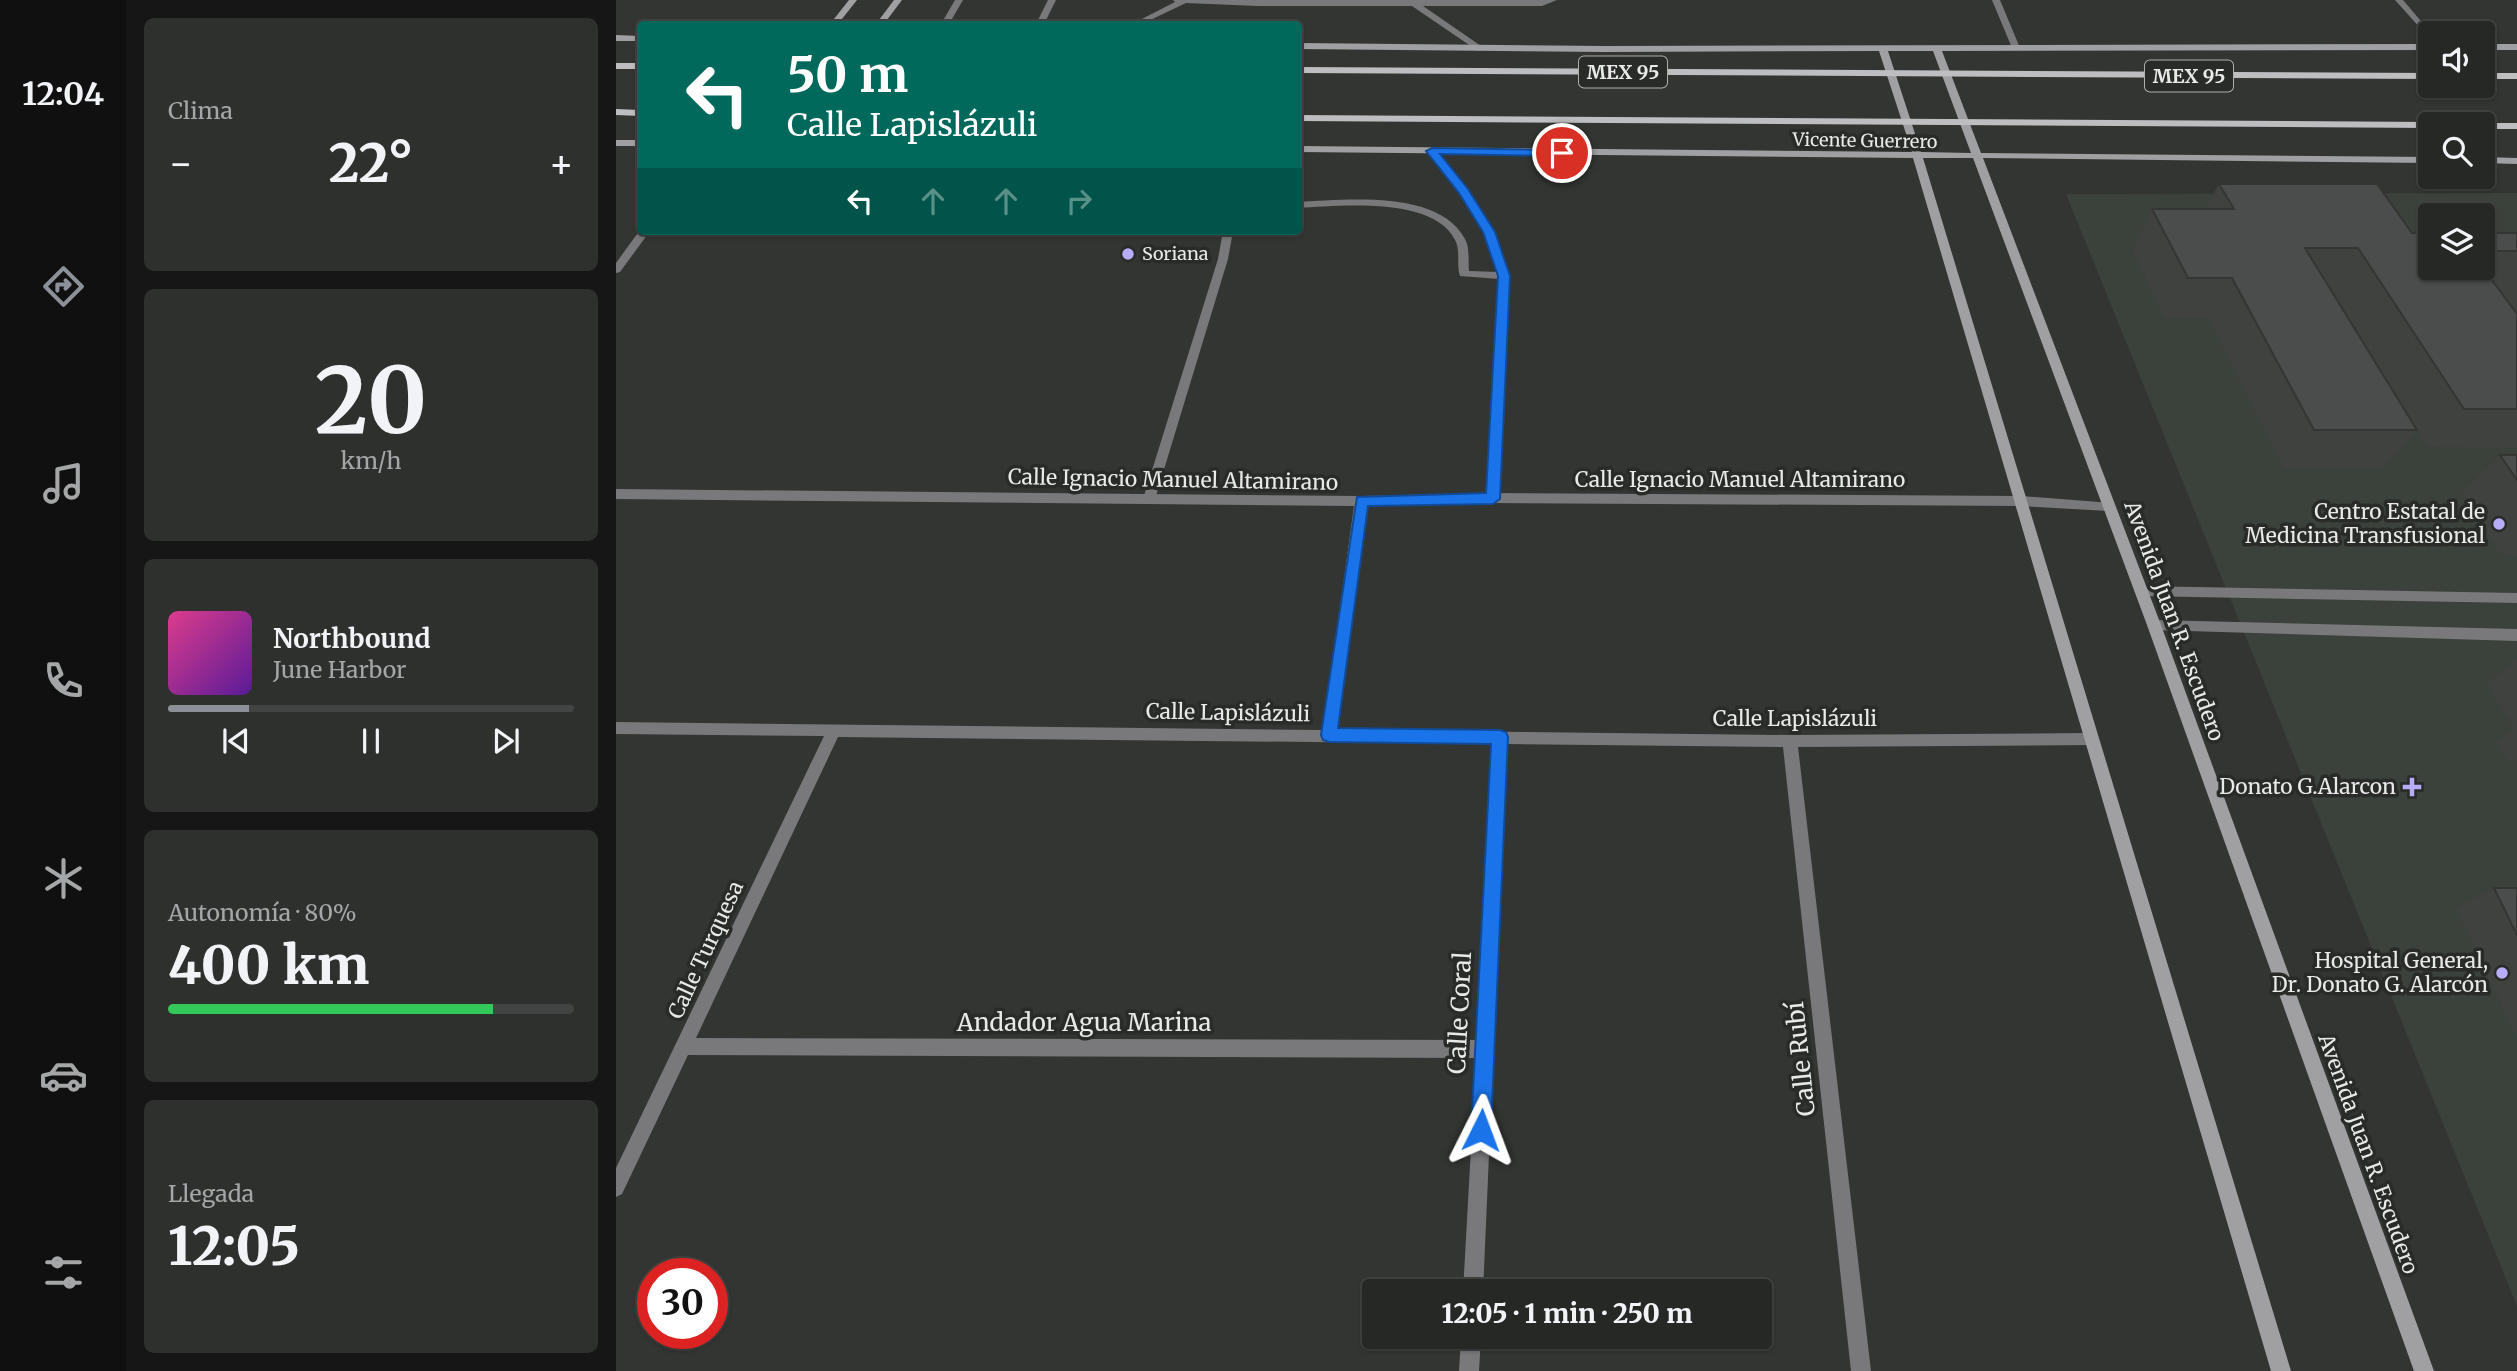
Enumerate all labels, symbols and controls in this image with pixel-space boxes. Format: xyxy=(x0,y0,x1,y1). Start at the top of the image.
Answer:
map controls xyxy=(2418,21,2495,280)
button: sound xyxy=(2418,21,2495,98)
text: 50 m xyxy=(787,44,908,105)
icon: left xyxy=(672,49,763,140)
road number: MEX 95 xyxy=(1579,57,1667,88)
road number: MEX 95 xyxy=(2145,60,2233,92)
text: 12:04 xyxy=(22,74,104,114)
text: Clima xyxy=(168,96,233,125)
text: Calle Lapislázuli xyxy=(787,105,1037,145)
button: search xyxy=(2418,112,2495,189)
pin xyxy=(1532,123,1592,183)
street label: Vicente Guerrero xyxy=(1791,128,1938,153)
text: 22° xyxy=(329,131,413,196)
icon: arrive xyxy=(1543,134,1581,172)
text: − xyxy=(168,140,193,187)
text: + xyxy=(549,140,574,187)
icon: left xyxy=(841,182,879,220)
icon: ahead xyxy=(914,182,952,220)
icon: ahead xyxy=(987,182,1025,220)
icon: right xyxy=(1060,182,1098,220)
button: layers xyxy=(2418,203,2495,280)
place label: Soriana xyxy=(1142,242,1209,265)
marker: Soriana xyxy=(1120,246,1136,262)
icon: directions xyxy=(39,262,88,311)
text: 20 xyxy=(315,343,427,458)
text: km/h xyxy=(341,446,401,475)
icon: music xyxy=(39,459,88,508)
street label: Calle Ignacio Manuel Altamirano xyxy=(1008,463,1338,496)
street label: Calle Ignacio Manuel Altamirano xyxy=(1575,466,1905,493)
street label: Avenida Juan R. Escudero xyxy=(2118,496,2231,745)
place label: Centro Estatal de Medicina Transfusional xyxy=(2245,498,2485,549)
marker: Centro Estatal de Medicina Transfusional xyxy=(2491,516,2507,532)
text: Northbound xyxy=(273,622,431,655)
text: June Harbor xyxy=(273,655,406,684)
icon: phone xyxy=(39,656,88,705)
street label: Calle Lapislázuli xyxy=(1146,698,1311,727)
street label: Calle Lapislázuli xyxy=(1713,705,1877,732)
icon: previous xyxy=(217,722,255,760)
icon: pause xyxy=(352,722,390,760)
icon: next xyxy=(487,722,525,760)
place label: Donato G.Alarcon xyxy=(2219,773,2396,800)
marker: Donato G.Alarcon xyxy=(2402,777,2422,797)
icon: climate xyxy=(39,854,88,903)
street label: Calle Turquesa xyxy=(662,876,749,1023)
text: Autonomía · 80% xyxy=(168,898,357,927)
text: 400 km xyxy=(168,933,369,998)
place label: Hospital General, Dr. Donato G. Alarcón xyxy=(2272,947,2488,998)
street label: Calle Coral xyxy=(1441,951,1478,1075)
marker: Hospital General, Dr. Donato G. Alarcón xyxy=(2494,965,2510,981)
street label: Calle Rubí xyxy=(1779,999,1822,1118)
street label: Andador Agua Marina xyxy=(956,1007,1211,1038)
street label: Avenida Juan R. Escudero xyxy=(2312,1029,2425,1278)
icon: car xyxy=(39,1051,88,1100)
position arrow xyxy=(1444,1093,1518,1167)
text: Llegada xyxy=(168,1179,254,1208)
text: 12:05 xyxy=(168,1214,300,1279)
icon: filters xyxy=(39,1248,88,1297)
speed limit sign: 30 xyxy=(637,1258,728,1349)
text: 12:05 · 1 min · 250 m xyxy=(1442,1297,1692,1330)

